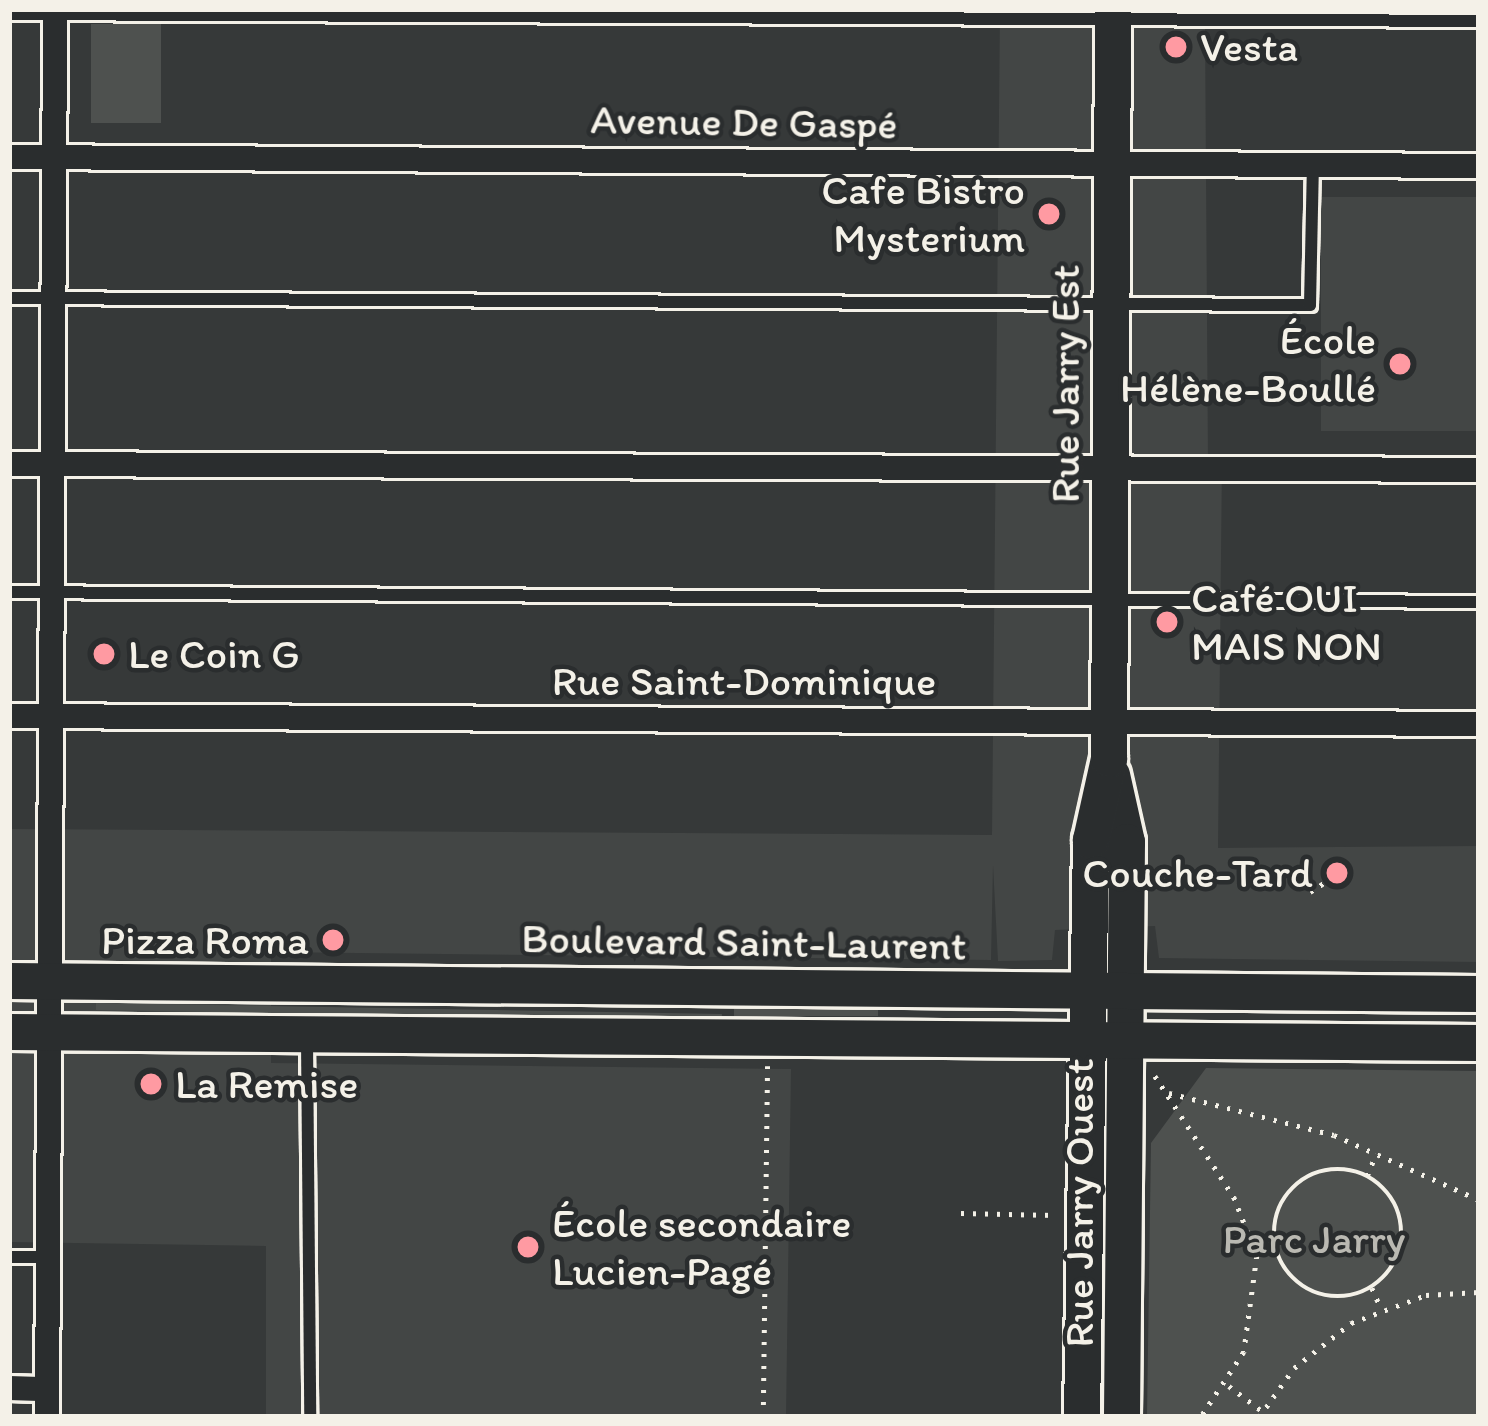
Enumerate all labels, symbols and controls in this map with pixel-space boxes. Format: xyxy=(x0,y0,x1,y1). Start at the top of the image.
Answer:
place label: Vesta xyxy=(1200,22,1298,72)
marker: Vesta xyxy=(1163,34,1189,60)
street label: Avenue De Gaspé xyxy=(589,94,899,150)
place label: Cafe Bistro Mysterium xyxy=(821,165,1025,264)
marker: Cafe Bistro Mysterium xyxy=(1036,201,1062,227)
street label: Rue Jarry Est xyxy=(1040,265,1090,503)
place label: École Hélène-Boullé xyxy=(1120,315,1376,413)
marker: École Hélène-Boullé xyxy=(1387,351,1413,377)
place label: Café OUI MAIS NON xyxy=(1191,573,1382,672)
marker: Café OUI MAIS NON xyxy=(1154,609,1180,635)
place label: Le Coin G xyxy=(128,629,300,679)
marker: Le Coin G xyxy=(91,641,117,667)
street label: Rue Saint-Dominique xyxy=(552,656,936,706)
place label: Couche-Tard xyxy=(1082,848,1313,898)
marker: Couche-Tard xyxy=(1324,860,1350,886)
street label: Boulevard Saint-Laurent xyxy=(519,913,969,971)
place label: Pizza Roma xyxy=(103,915,309,965)
marker: Pizza Roma xyxy=(320,927,346,953)
street label: Rue Jarry Ouest xyxy=(1054,1058,1104,1348)
place label: La Remise xyxy=(175,1059,358,1109)
marker: La Remise xyxy=(138,1071,164,1097)
place label: École secondaire Lucien-Pagé xyxy=(552,1198,852,1296)
park label: Parc Jarry xyxy=(1222,1214,1406,1264)
marker: École secondaire Lucien-Pagé xyxy=(515,1234,541,1260)

